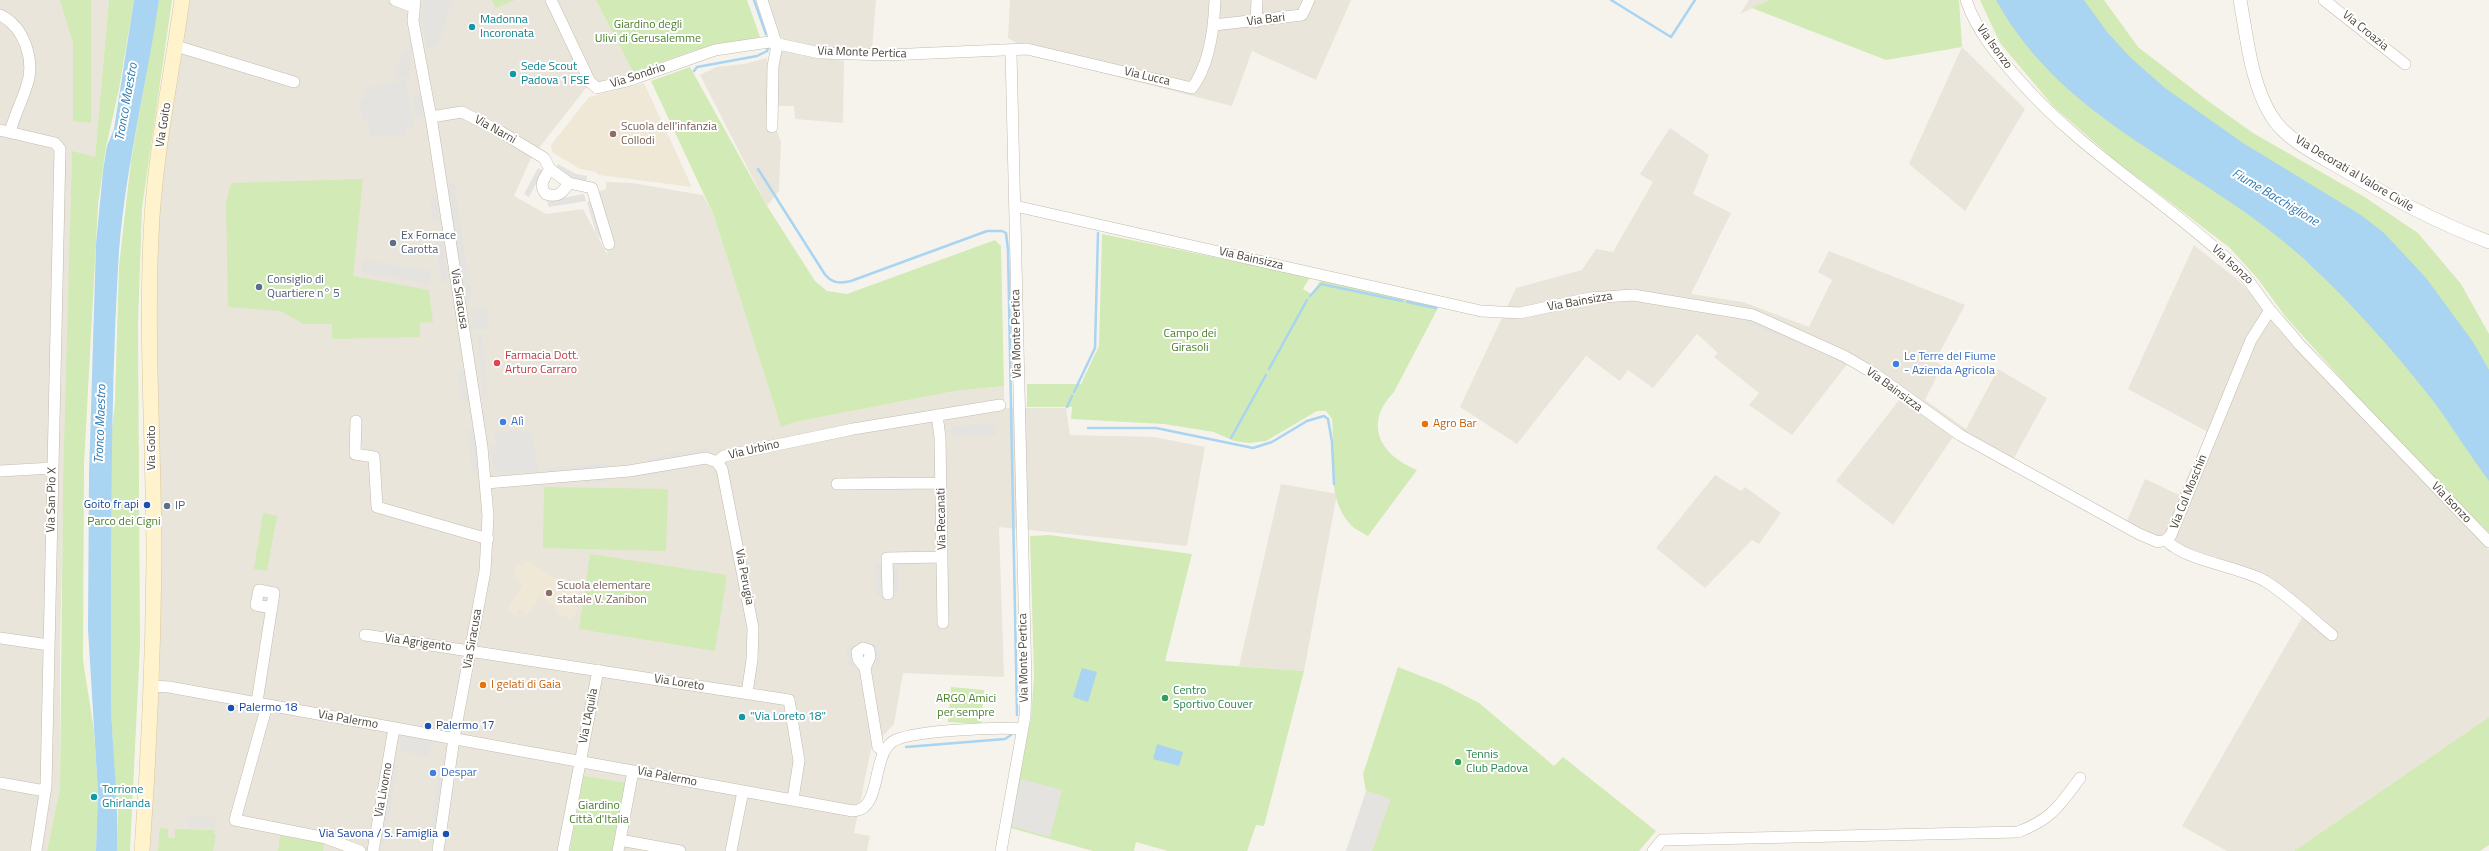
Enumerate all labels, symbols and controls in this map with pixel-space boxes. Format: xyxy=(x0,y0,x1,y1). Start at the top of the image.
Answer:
street label: Via Croazia xyxy=(2339,8,2391,54)
street label: Via Bari xyxy=(1246,11,1286,29)
place label: Madonna Incoronata xyxy=(480,13,534,41)
park label: Giardino degli Ulivi di Gerusalemme xyxy=(595,18,701,46)
marker: Madonna Incoronata xyxy=(467,22,477,32)
street label: Via Isonzo xyxy=(1973,22,2015,72)
street label: Via Monte Pertica xyxy=(817,44,907,62)
place label: Sede Scout Padova 1 FSE xyxy=(521,60,590,88)
street label: Via Sondrio xyxy=(609,60,667,92)
water label: Tronco Maestro xyxy=(112,62,142,142)
street label: Via Lucca xyxy=(1123,65,1171,89)
marker: Sede Scout Padova 1 FSE xyxy=(508,69,518,79)
street label: Via Goito xyxy=(153,102,175,148)
street label: Via Narni xyxy=(472,113,518,147)
place label: Scuola dell'infanzia Collodi xyxy=(621,120,717,148)
marker: Scuola dell'infanzia Collodi xyxy=(608,129,618,139)
street label: Via Decorati al Valore Civile xyxy=(2292,133,2416,215)
water label: Fiume Bacchiglione xyxy=(2229,166,2321,230)
place label: Ex Fornace Carotta xyxy=(401,229,456,257)
marker: Ex Fornace Carotta xyxy=(388,238,398,248)
street label: Via Isonzo xyxy=(2208,242,2256,288)
street label: Via Bainsizza xyxy=(1217,245,1285,273)
street label: Via Siracusa xyxy=(447,268,471,330)
place label: Consiglio di Quartiere n° 5 xyxy=(267,273,340,301)
marker: Consiglio di Quartiere n° 5 xyxy=(254,282,264,292)
street label: Via Monte Pertica xyxy=(1009,289,1025,379)
street label: Via Bainsizza xyxy=(1546,289,1614,315)
park label: Campo dei Girasoli xyxy=(1164,327,1216,355)
place label: Farmacia Dott. Arturo Carraro xyxy=(505,349,579,377)
place label: Le Terre del Fiume - Azienda Agricola xyxy=(1904,350,1996,378)
marker: Farmacia Dott. Arturo Carraro xyxy=(492,358,502,368)
marker: Le Terre del Fiume - Azienda Agricola xyxy=(1891,359,1901,369)
street label: Via Bainsizza xyxy=(1863,365,1925,415)
water label: Tronco Maestro xyxy=(92,384,110,464)
place label: Alì xyxy=(511,415,524,429)
marker: Alì xyxy=(498,417,508,427)
place label: Agro Bar xyxy=(1433,417,1477,431)
marker: Agro Bar xyxy=(1420,419,1430,429)
street label: Via Goito xyxy=(145,425,159,471)
street label: Via Urbino xyxy=(727,437,781,463)
street label: Via Col Moschin xyxy=(2168,453,2210,531)
street label: Via San Pio X xyxy=(44,467,60,533)
street label: Via Isonzo xyxy=(2428,480,2474,526)
street label: Via Recanati xyxy=(934,488,950,550)
place label: Goito fr api xyxy=(84,498,139,512)
place label: IP xyxy=(175,499,185,513)
marker: Goito fr api xyxy=(142,500,152,510)
marker: IP xyxy=(162,501,172,511)
park label: Parco dei Cigni xyxy=(87,515,161,529)
street label: Via Perugia xyxy=(732,548,756,606)
place label: Scuola elementare statale V. Zanibon xyxy=(557,579,651,607)
marker: Scuola elementare statale V. Zanibon xyxy=(544,588,554,598)
street label: Via Siracusa xyxy=(461,608,485,670)
street label: Via Monte Pertica xyxy=(1016,613,1032,703)
street label: Via Agrigento xyxy=(384,631,452,655)
street label: Via Loreto xyxy=(653,672,705,694)
place label: I gelati di Gaia xyxy=(491,678,561,692)
marker: I gelati di Gaia xyxy=(478,680,488,690)
place label: Centro Sportivo Couver xyxy=(1173,684,1253,712)
street label: Via L'Aquila xyxy=(577,687,601,745)
park label: ARGO Amici per sempre xyxy=(936,692,996,720)
marker: Centro Sportivo Couver xyxy=(1160,693,1170,703)
place label: Palermo 18 xyxy=(239,701,297,715)
marker: Palermo 18 xyxy=(226,703,236,713)
street label: Via Palermo xyxy=(317,708,379,732)
place label: "Via Loreto 18" xyxy=(750,710,826,724)
marker: "Via Loreto 18" xyxy=(737,712,747,722)
place label: Palermo 17 xyxy=(436,719,494,733)
marker: Palermo 17 xyxy=(423,721,433,731)
place label: Tennis Club Padova xyxy=(1466,748,1528,776)
marker: Tennis Club Padova xyxy=(1453,757,1463,767)
street label: Via Livorno xyxy=(372,761,396,819)
street label: Via Palermo xyxy=(636,764,698,790)
place label: Despar xyxy=(441,766,477,780)
marker: Despar xyxy=(428,768,438,778)
place label: Torrione Ghirlanda xyxy=(102,783,150,811)
marker: Torrione Ghirlanda xyxy=(89,792,99,802)
park label: Giardino Città d'Italia xyxy=(569,799,629,827)
place label: Via Savona / S. Famiglia xyxy=(319,827,438,841)
marker: Via Savona / S. Famiglia xyxy=(441,829,451,839)

